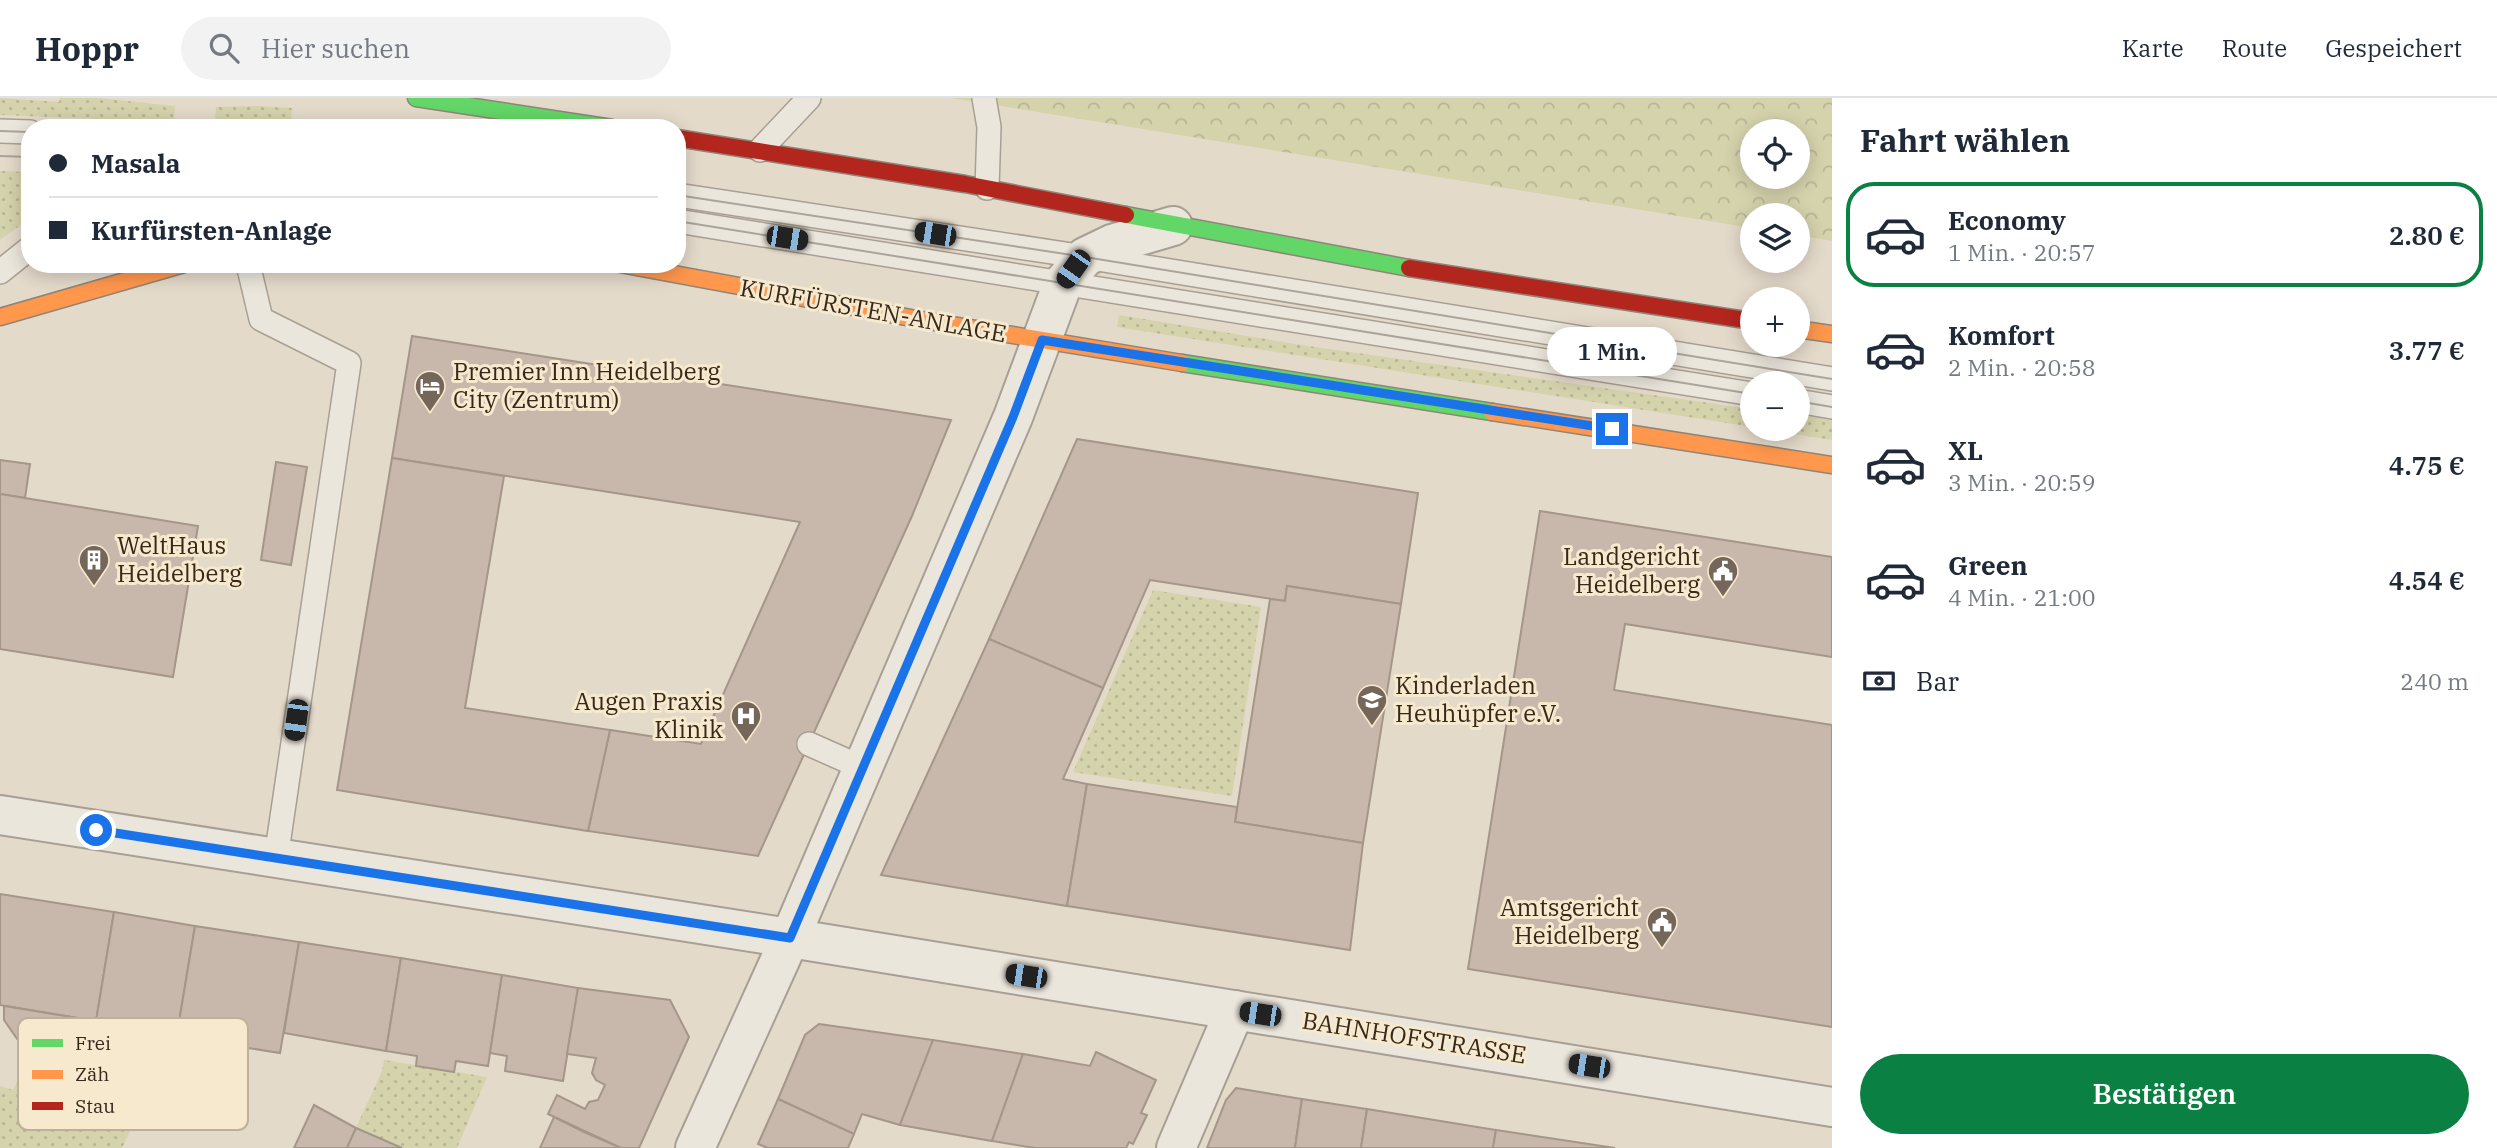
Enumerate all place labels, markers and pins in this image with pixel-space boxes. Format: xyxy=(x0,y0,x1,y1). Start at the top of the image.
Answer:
place label: Premier Inn Heidelberg City (Zentrum) xyxy=(453,355,720,415)
hotel icon: Premier Inn Heidelberg City (Zentrum) xyxy=(413,369,447,413)
place label: WeltHaus Heidelberg xyxy=(117,529,242,589)
place label: Landgericht Heidelberg xyxy=(1563,540,1700,600)
building icon: WeltHaus Heidelberg xyxy=(77,543,111,587)
public building icon: Landgericht Heidelberg xyxy=(1706,554,1740,598)
place label: Kinderladen Heuhüpfer e.V. xyxy=(1395,669,1561,729)
school or university icon: Kinderladen Heuhüpfer e.V. xyxy=(1355,683,1389,727)
place label: Augen Praxis Klinik xyxy=(574,685,723,745)
hospital icon: Augen Praxis Klinik xyxy=(729,699,763,743)
place label: Amtsgericht Heidelberg xyxy=(1500,891,1639,951)
public building icon: Amtsgericht Heidelberg xyxy=(1645,905,1679,949)

